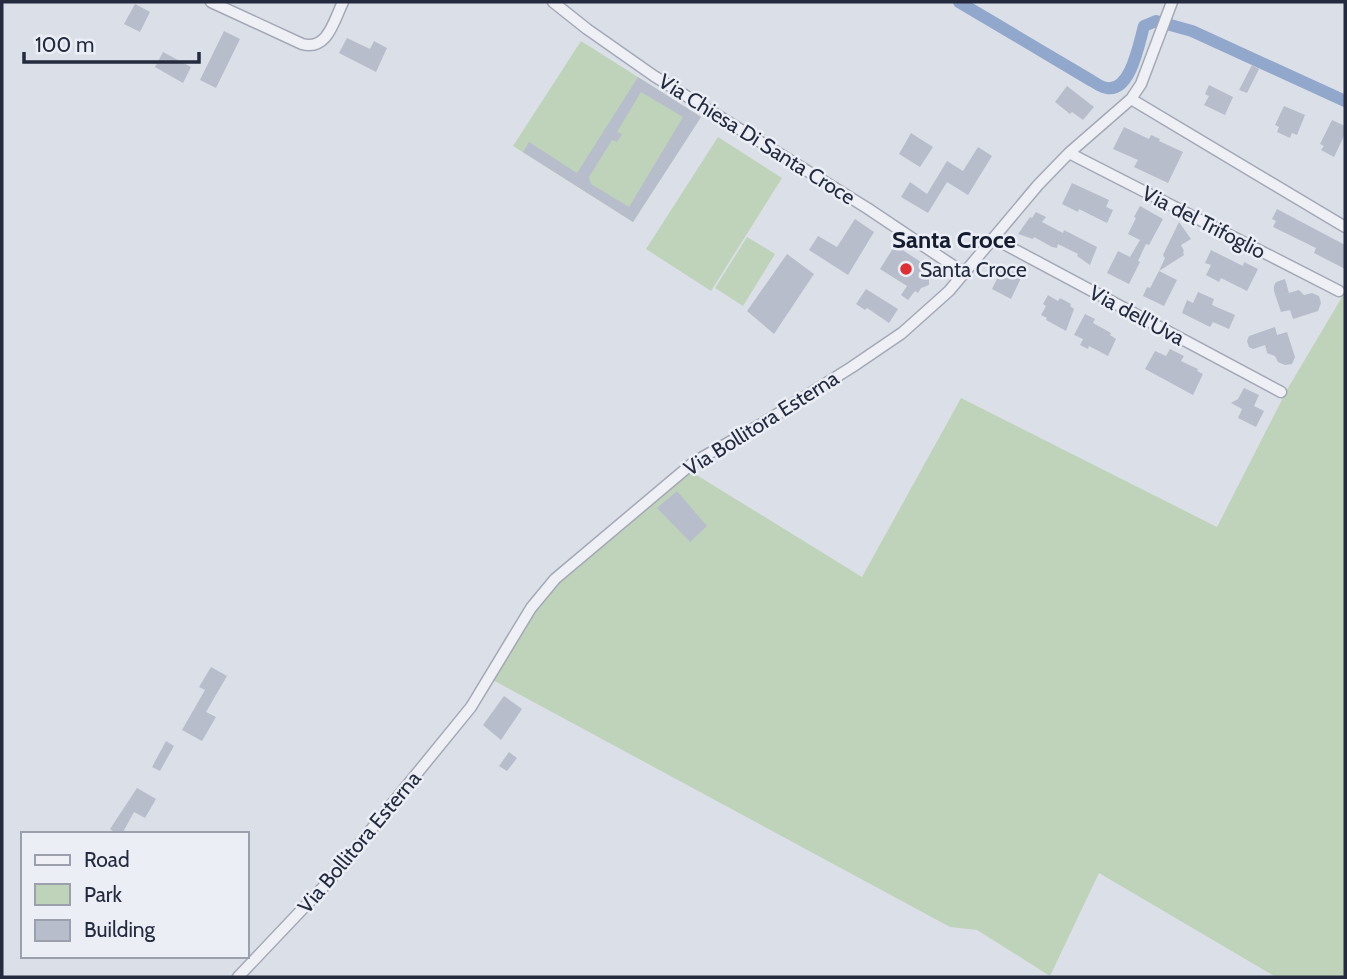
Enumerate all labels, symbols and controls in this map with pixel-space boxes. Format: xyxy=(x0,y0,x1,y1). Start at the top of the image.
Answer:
scale bar xyxy=(24,21,200,65)
text: 100 m xyxy=(35,32,94,57)
street label: Via Chiesa Di Santa Croce xyxy=(654,68,860,210)
street label: Via del Trifoglio xyxy=(1138,180,1270,264)
district label: Santa Croce xyxy=(892,225,1016,254)
place label: Santa Croce xyxy=(920,257,1027,282)
marker: Santa Croce xyxy=(898,261,914,277)
street label: Via dell'Uva xyxy=(1085,280,1189,350)
street label: Via Bollitora Esterna xyxy=(679,365,843,481)
street label: Via Bollitora Esterna xyxy=(292,766,426,918)
legend xyxy=(21,832,248,958)
text: Road xyxy=(84,847,130,872)
text: Park xyxy=(84,882,122,907)
text: Building xyxy=(84,917,156,942)

